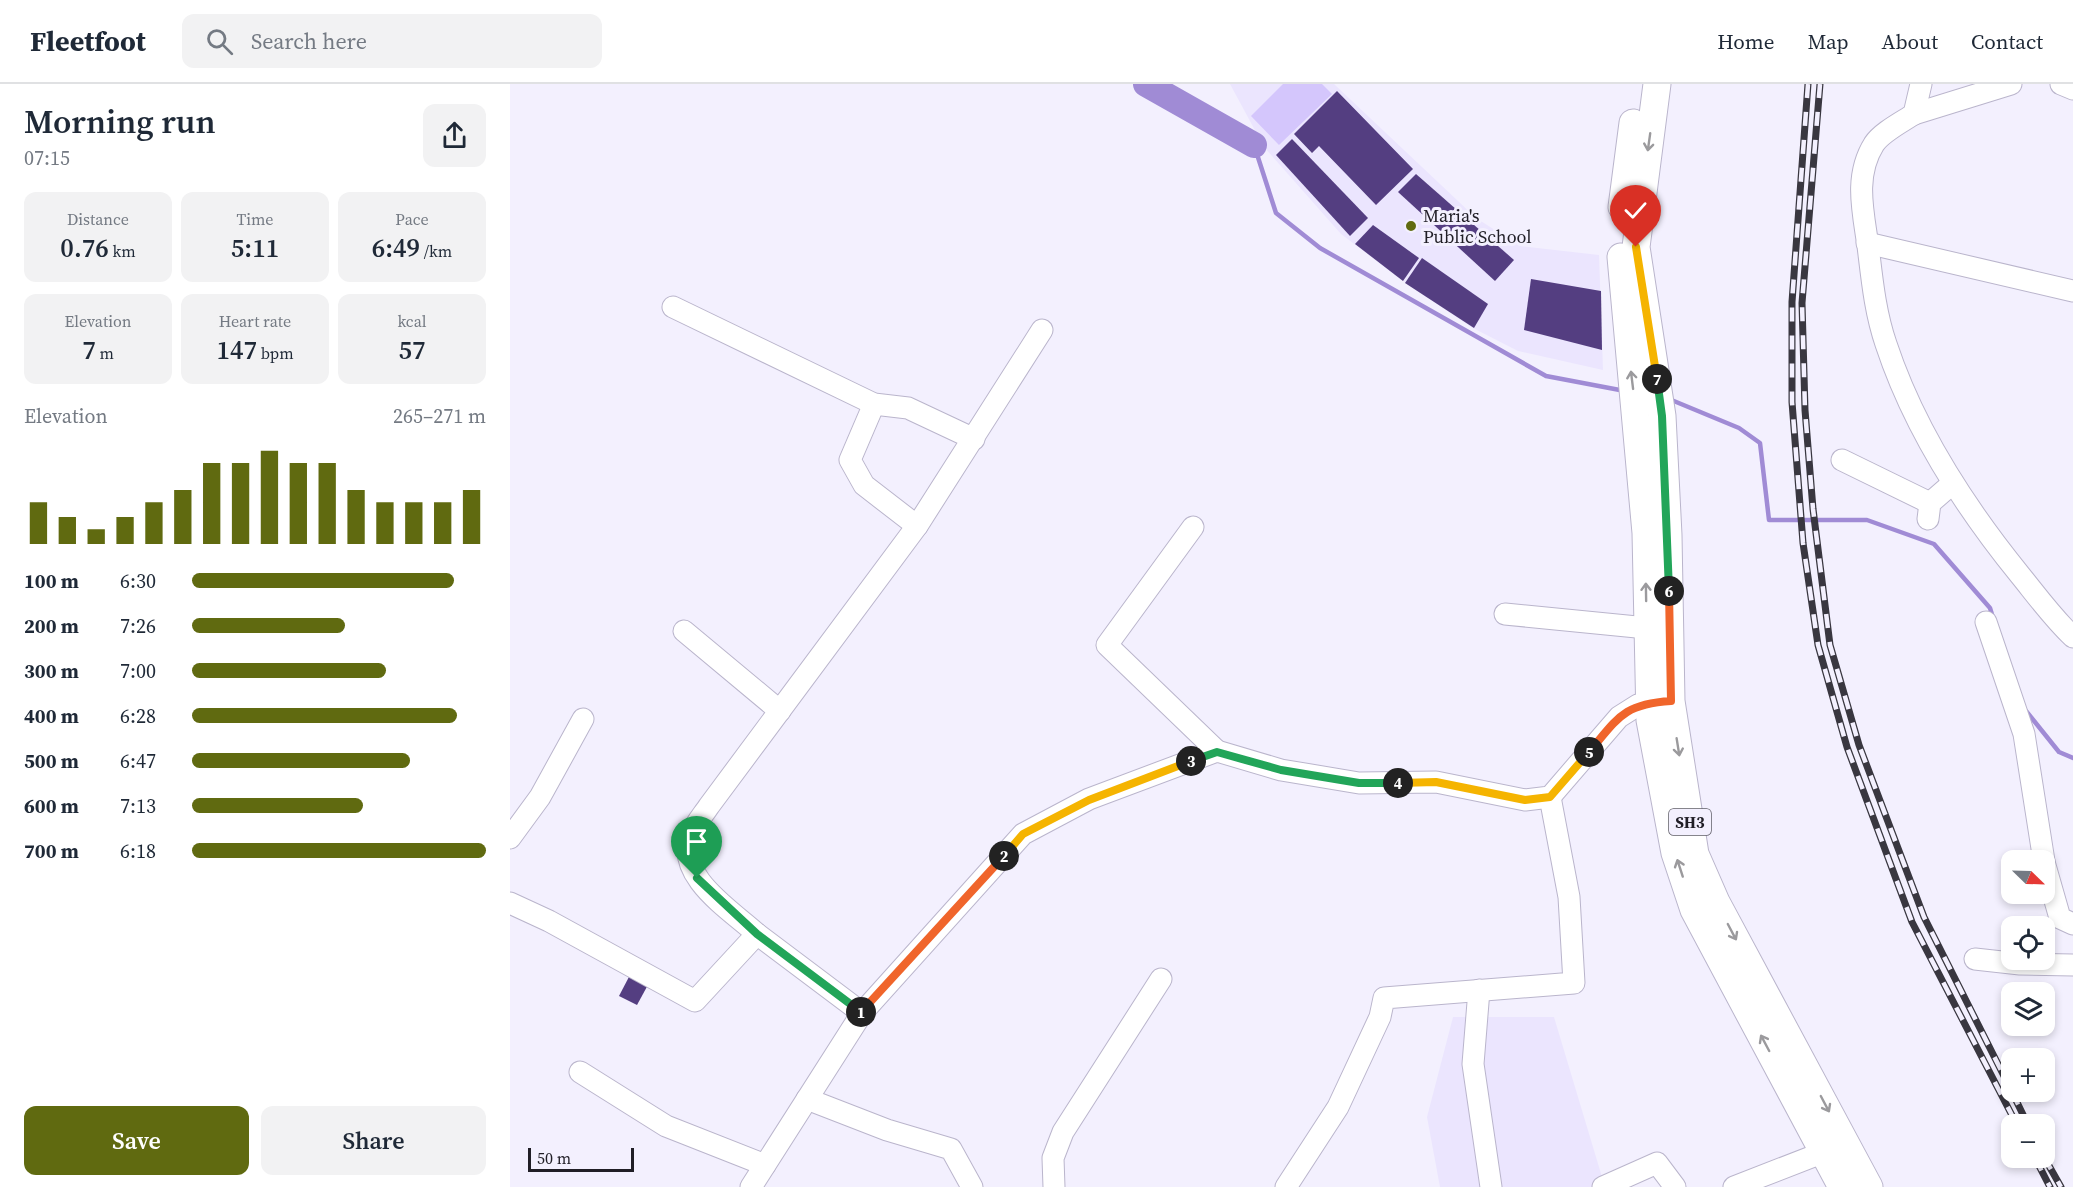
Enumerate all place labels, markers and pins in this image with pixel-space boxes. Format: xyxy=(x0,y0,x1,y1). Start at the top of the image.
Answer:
pin xyxy=(1610,185,1661,247)
place label: Maria's Public School xyxy=(1423,203,1532,249)
marker: Maria's Public School xyxy=(1404,219,1418,233)
pin: 7 xyxy=(1642,364,1672,394)
pin: 6 xyxy=(1654,576,1684,606)
pin: 5 xyxy=(1574,737,1604,767)
pin: 3 xyxy=(1176,746,1206,776)
pin: 4 xyxy=(1383,768,1413,798)
pin xyxy=(671,816,722,878)
pin: 2 xyxy=(989,841,1019,871)
pin: 1 xyxy=(846,997,876,1027)

